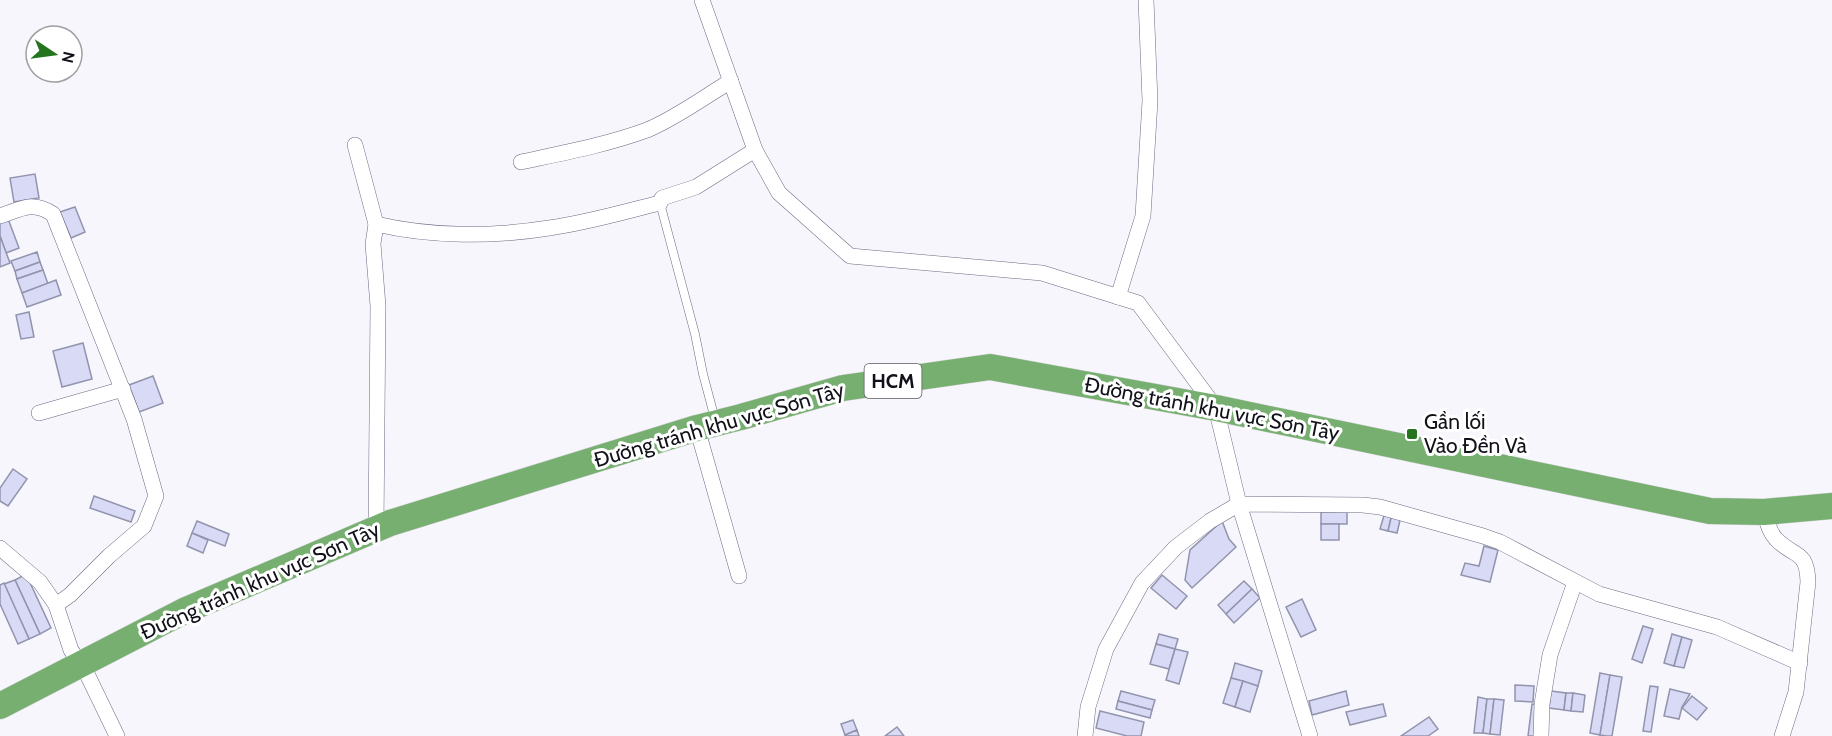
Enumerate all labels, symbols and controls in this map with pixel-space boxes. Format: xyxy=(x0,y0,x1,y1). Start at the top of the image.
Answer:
north arrow xyxy=(24,24,84,84)
text: N xyxy=(58,50,79,65)
road number: HCM xyxy=(864,364,922,398)
street label: Đường tránh khu vực Sơn Tây xyxy=(1083,372,1342,446)
street label: Đường tránh khu vực Sơn Tây xyxy=(591,377,847,472)
place label: Gần lối Vào Đền Và xyxy=(1424,409,1527,458)
marker: Gần lối Vào Đền Và xyxy=(1405,427,1419,441)
street label: Đường tránh khu vực Sơn Tây xyxy=(136,516,383,645)

